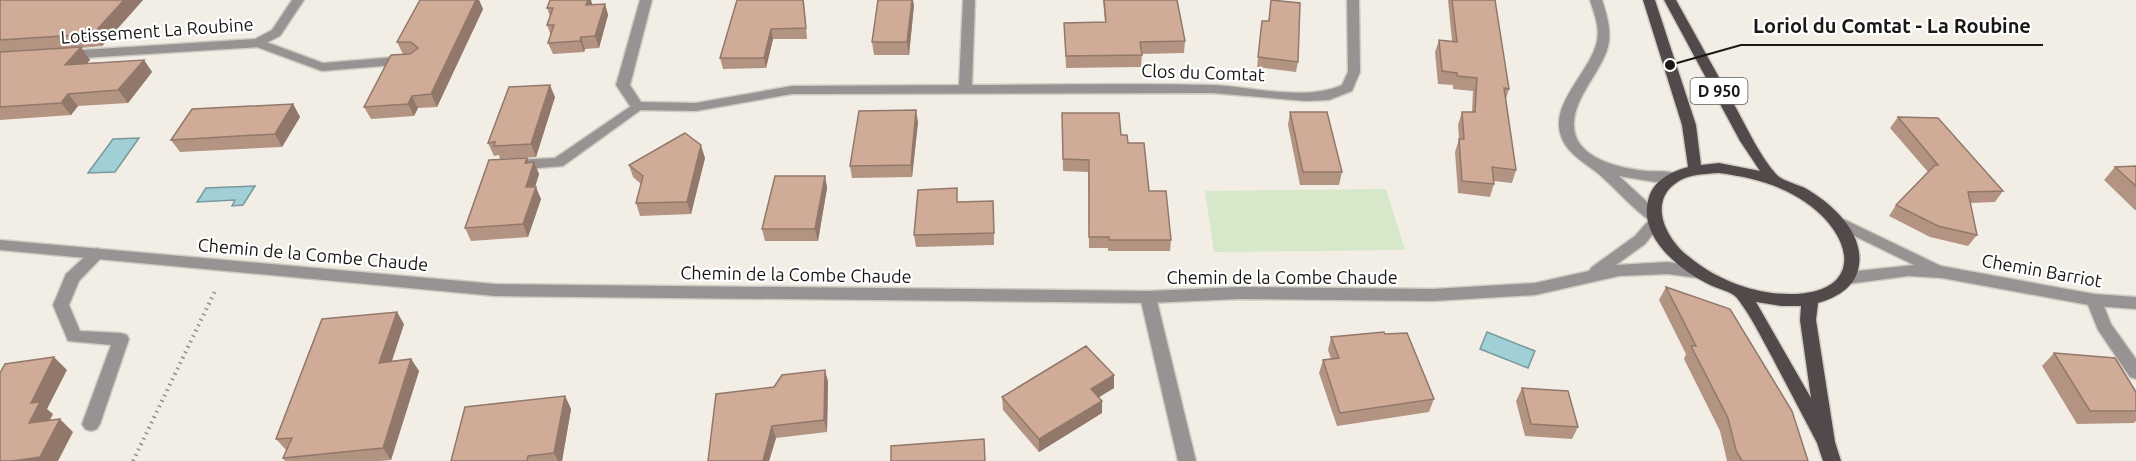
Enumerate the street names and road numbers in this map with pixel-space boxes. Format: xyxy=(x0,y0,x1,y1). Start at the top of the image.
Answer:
street label: Lotissement La Roubine xyxy=(60,13,254,47)
street label: Clos du Comtat xyxy=(1141,60,1265,84)
road number: D 950 xyxy=(1690,78,1748,104)
street label: Chemin de la Combe Chaude xyxy=(197,234,429,274)
street label: Chemin Barriot xyxy=(1980,250,2104,290)
street label: Chemin de la Combe Chaude xyxy=(680,262,912,286)
street label: Chemin de la Combe Chaude xyxy=(1166,267,1398,287)

